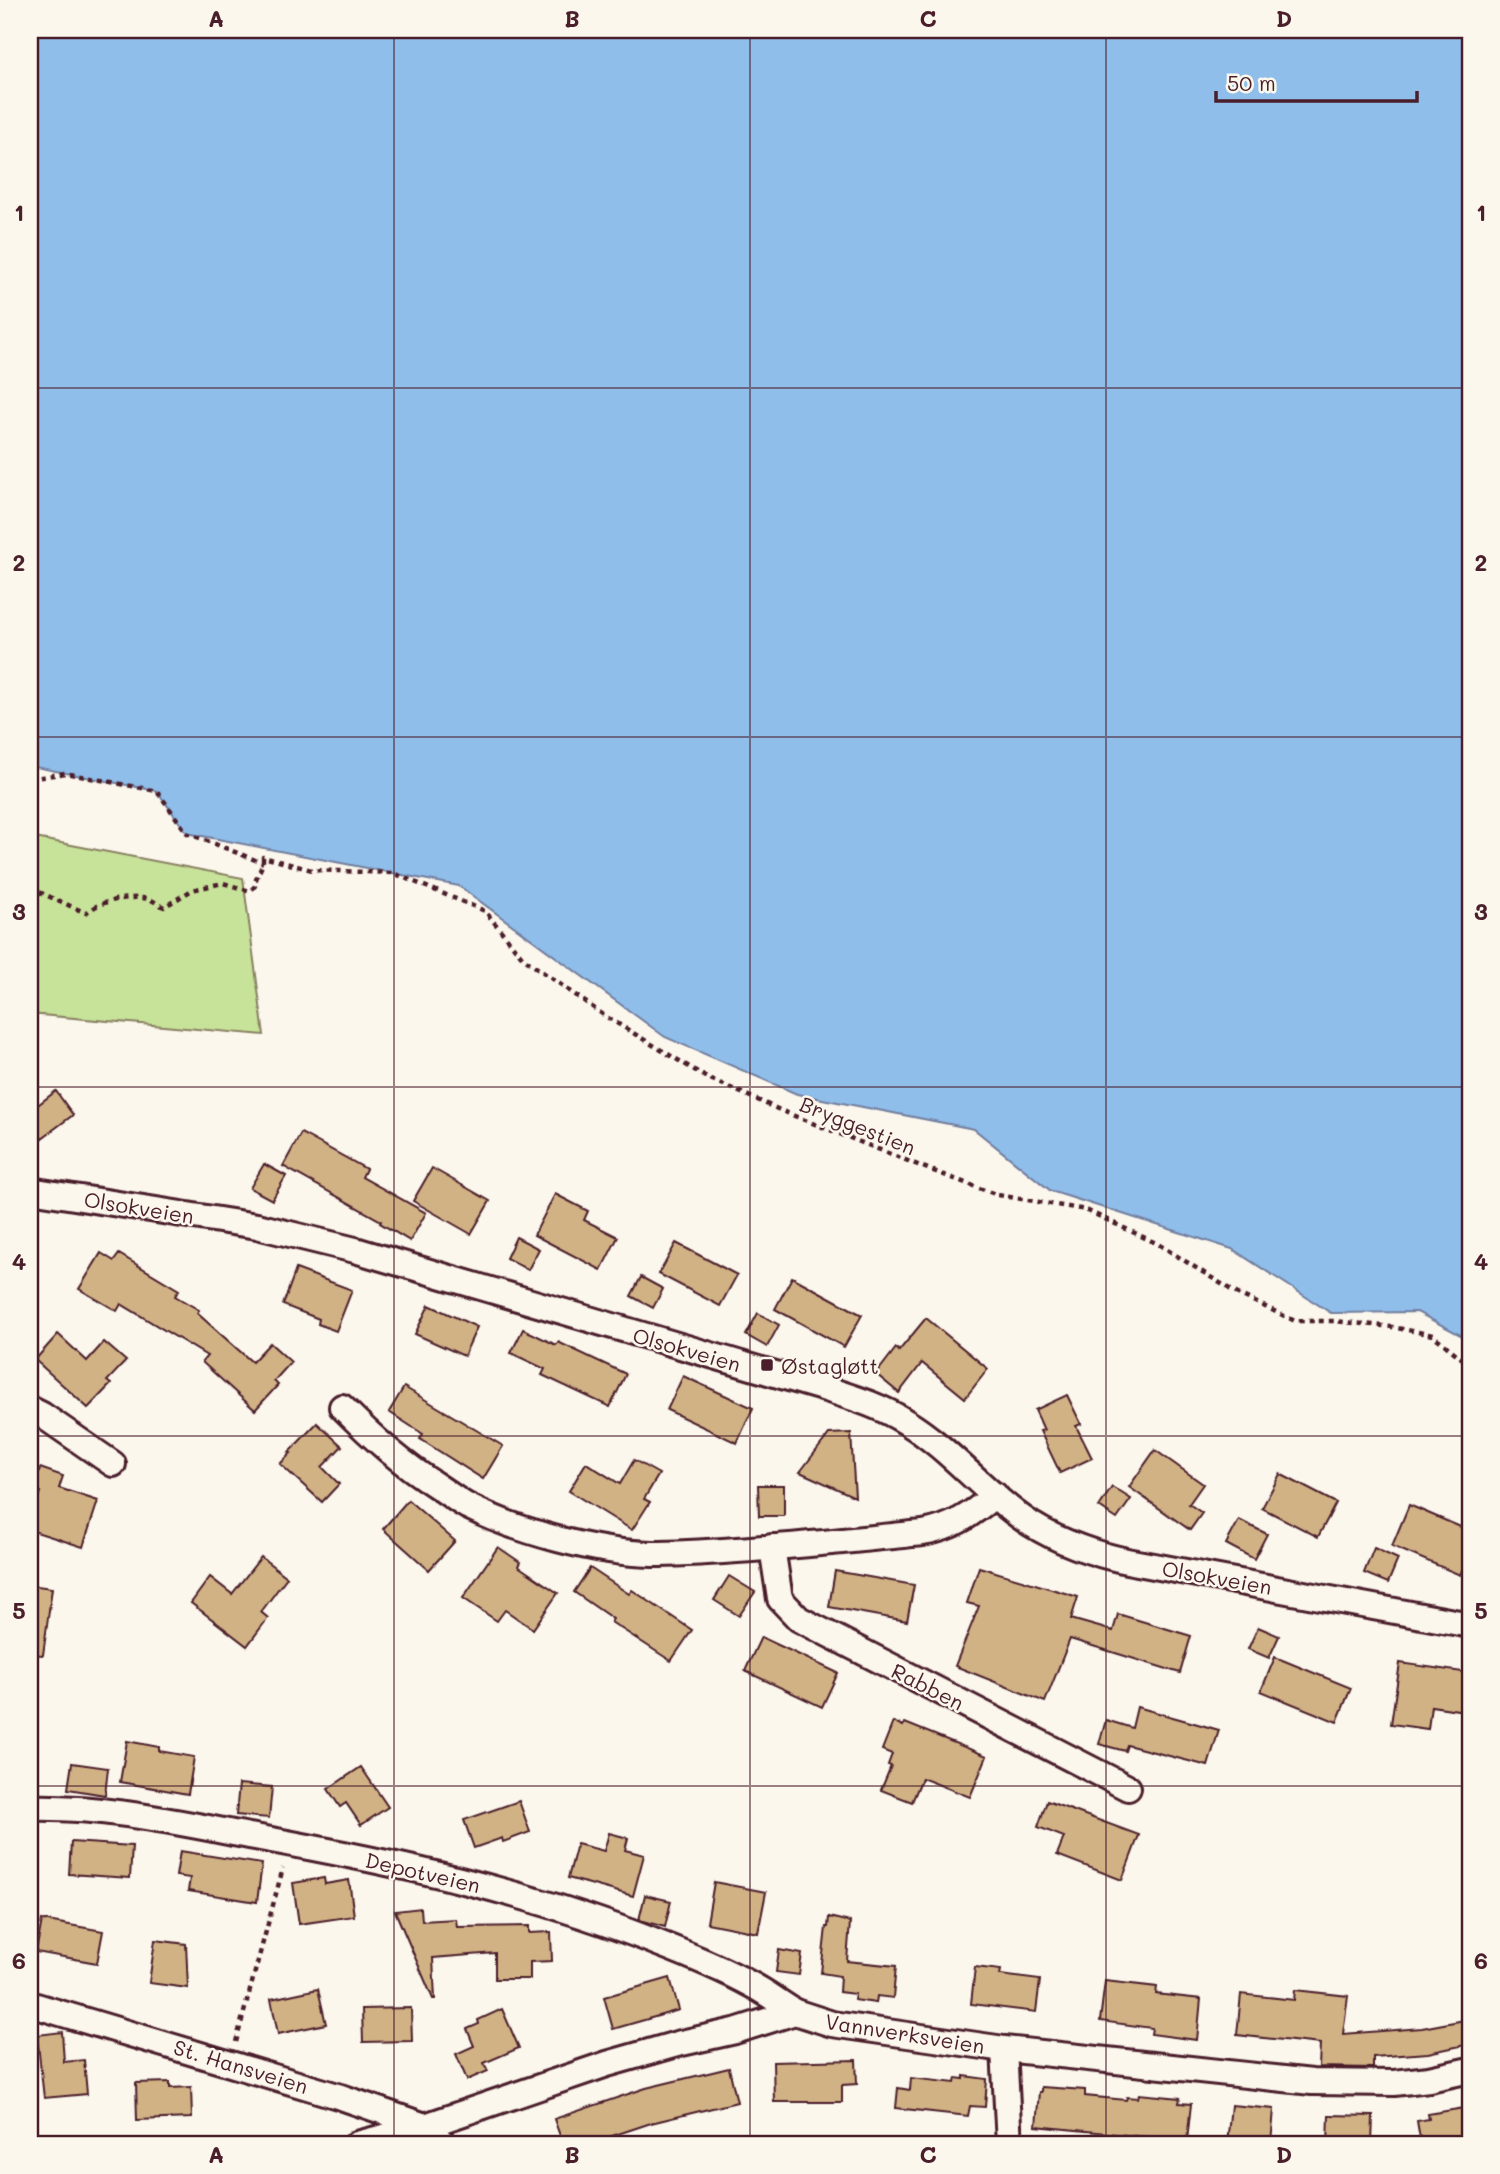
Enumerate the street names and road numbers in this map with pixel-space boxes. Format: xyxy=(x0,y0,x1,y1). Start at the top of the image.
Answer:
street label: Bryggestien xyxy=(796,1090,920,1160)
street label: Olsokveien xyxy=(82,1185,196,1229)
street label: Olsokveien xyxy=(630,1321,744,1377)
street label: Olsokveien xyxy=(1160,1554,1274,1600)
street label: Rabben xyxy=(887,1656,969,1716)
street label: Depotveien xyxy=(363,1846,483,1898)
street label: Vannverksveien xyxy=(823,2007,987,2059)
street label: St. Hansveien xyxy=(171,2033,311,2099)

